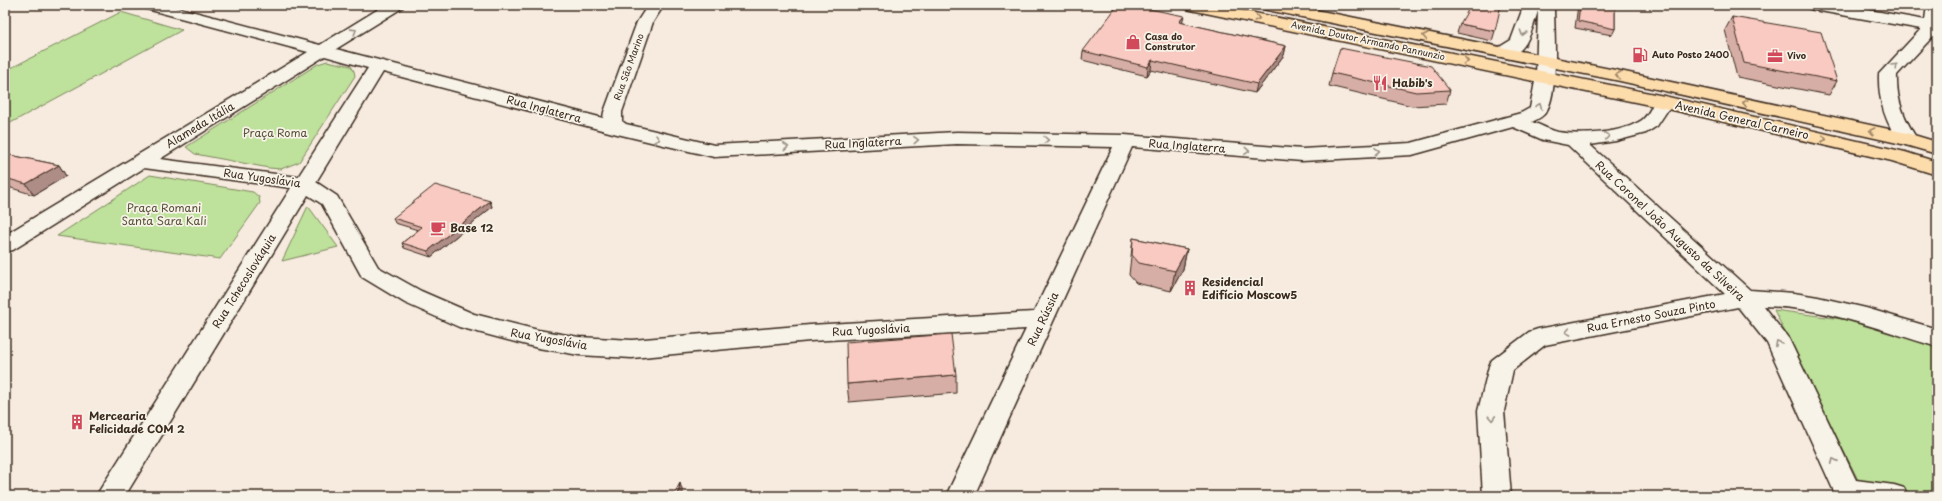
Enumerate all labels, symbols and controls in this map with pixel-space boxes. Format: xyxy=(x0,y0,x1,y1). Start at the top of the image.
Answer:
one-way arrow xyxy=(1253,14,1260,22)
street label: Avenida Doutor Armando Pannunzio xyxy=(1290,17,1447,63)
one-way arrow xyxy=(350,28,357,35)
place label: Casa do Construtor xyxy=(1145,29,1196,53)
one-way arrow xyxy=(1519,29,1527,36)
street label: Rua São Marino xyxy=(609,31,647,102)
shop icon: Casa do Construtor xyxy=(1124,33,1142,51)
one-way arrow xyxy=(1422,33,1428,41)
fuel station icon: Auto Posto 2400 xyxy=(1631,46,1649,64)
place label: Auto Posto 2400 xyxy=(1652,47,1730,61)
office icon: Vivo xyxy=(1766,47,1784,65)
place label: Vivo xyxy=(1787,48,1807,62)
one-way arrow xyxy=(1463,57,1469,65)
one-way arrow xyxy=(1890,63,1898,71)
one-way arrow xyxy=(1615,72,1622,80)
restaurant icon: Habib's xyxy=(1371,74,1389,92)
place label: Habib's xyxy=(1392,74,1433,91)
street label: Rua Inglaterra xyxy=(505,90,584,127)
street label: Avenida General Carneiro xyxy=(1674,96,1811,143)
street label: Alameda Itália xyxy=(162,97,238,152)
one-way arrow xyxy=(1742,100,1749,108)
one-way arrow xyxy=(1534,103,1542,110)
park label: Praça Roma xyxy=(243,124,307,141)
one-way arrow xyxy=(1869,128,1875,136)
street label: Rua Inglaterra xyxy=(824,132,902,153)
one-way arrow xyxy=(1604,132,1610,141)
one-way arrow xyxy=(654,134,661,143)
street label: Rua Inglaterra xyxy=(1148,134,1226,157)
one-way arrow xyxy=(1821,135,1828,143)
one-way arrow xyxy=(913,136,919,145)
one-way arrow xyxy=(1043,136,1049,144)
one-way arrow xyxy=(783,143,789,151)
one-way arrow xyxy=(1244,146,1250,155)
one-way arrow xyxy=(1374,146,1380,155)
street label: Rua Coronel João Augusto da Silveira xyxy=(1592,157,1749,305)
street label: Rua Yugoslávia xyxy=(222,164,302,191)
park label: Praça Romani Santa Sara Kali xyxy=(121,199,207,229)
cafe icon: Base 12 xyxy=(429,219,447,237)
place label: Base 12 xyxy=(450,219,494,236)
street label: Rua Tchecoslováquia xyxy=(208,230,280,331)
place label: Residencial Edifício Moscow5 xyxy=(1202,273,1297,303)
building icon: Residencial Edifício Moscow5 xyxy=(1181,279,1199,297)
street label: Rua Rússia xyxy=(1023,289,1063,349)
street label: Rua Ernesto Souza Pinto xyxy=(1585,295,1717,336)
street label: Rua Yugoslávia xyxy=(832,319,910,340)
street label: Rua Yugoslávia xyxy=(509,323,589,354)
one-way arrow xyxy=(1565,327,1571,335)
one-way arrow xyxy=(1776,340,1783,347)
place label: Mercearia Felicidade COM 2 xyxy=(89,407,185,437)
building icon: Mercearia Felicidade COM 2 xyxy=(68,413,86,431)
one-way arrow xyxy=(1487,415,1496,421)
one-way arrow xyxy=(1831,457,1839,465)

